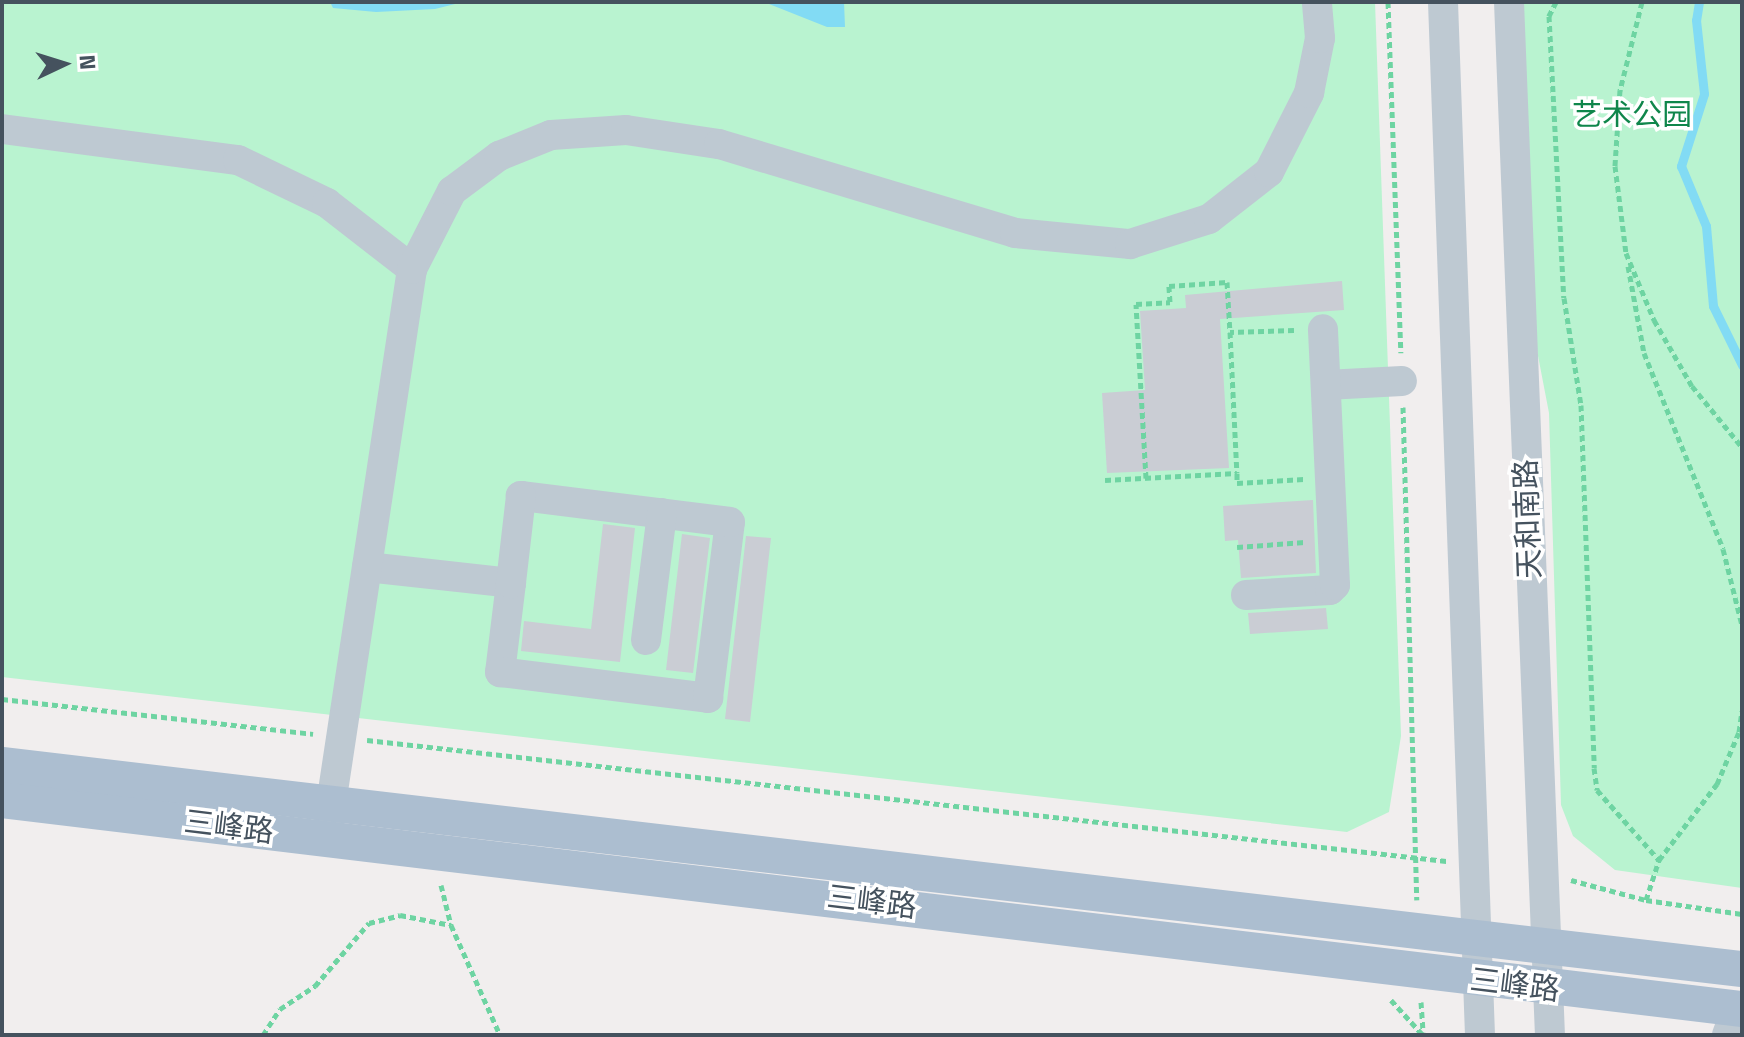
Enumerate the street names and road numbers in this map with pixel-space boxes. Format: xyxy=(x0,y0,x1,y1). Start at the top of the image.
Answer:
street label: 天和南路 xyxy=(1507,458,1547,580)
street label: 三峰路 xyxy=(182,803,276,849)
street label: 三峰路 xyxy=(825,878,919,924)
street label: 三峰路 xyxy=(1468,961,1562,1007)

